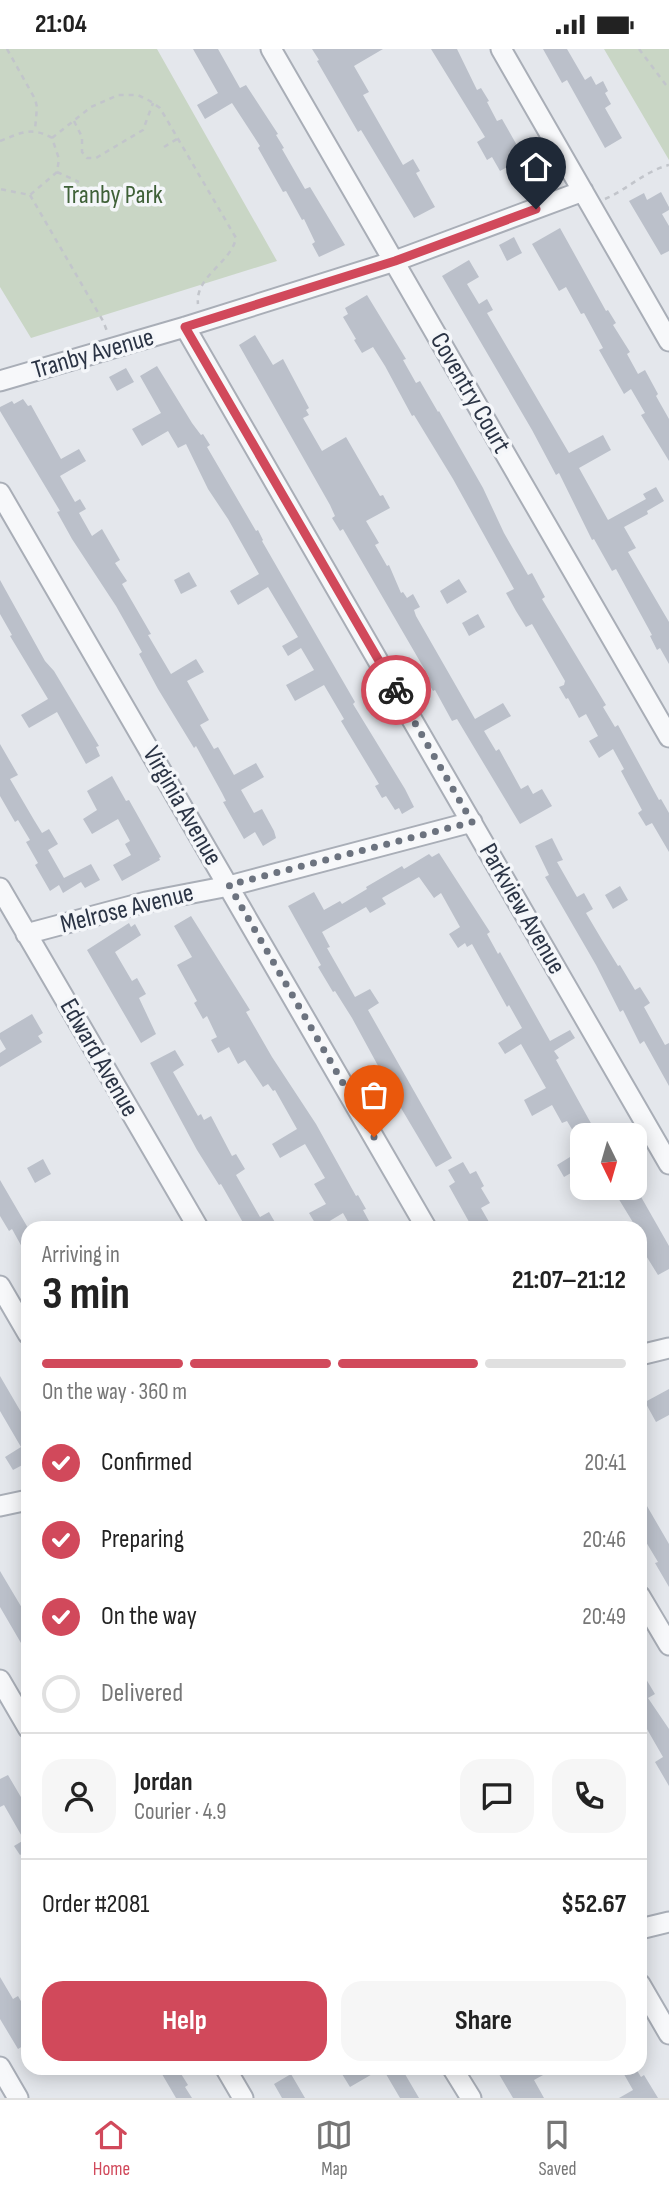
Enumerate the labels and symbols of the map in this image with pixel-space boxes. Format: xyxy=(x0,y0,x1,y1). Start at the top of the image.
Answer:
pin xyxy=(506,137,566,209)
park label: Tranby Park xyxy=(63,180,163,211)
street label: Tranby Avenue xyxy=(29,322,157,386)
street label: Coventry Court xyxy=(423,327,517,459)
courier xyxy=(361,655,431,725)
street label: Virginia Avenue xyxy=(136,741,228,871)
street label: Parkview Avenue xyxy=(472,838,572,980)
street label: Melrose Avenue xyxy=(57,878,197,940)
street label: Edward Avenue xyxy=(53,993,145,1123)
pin xyxy=(344,1065,404,1137)
north arrow xyxy=(570,1123,648,1201)

